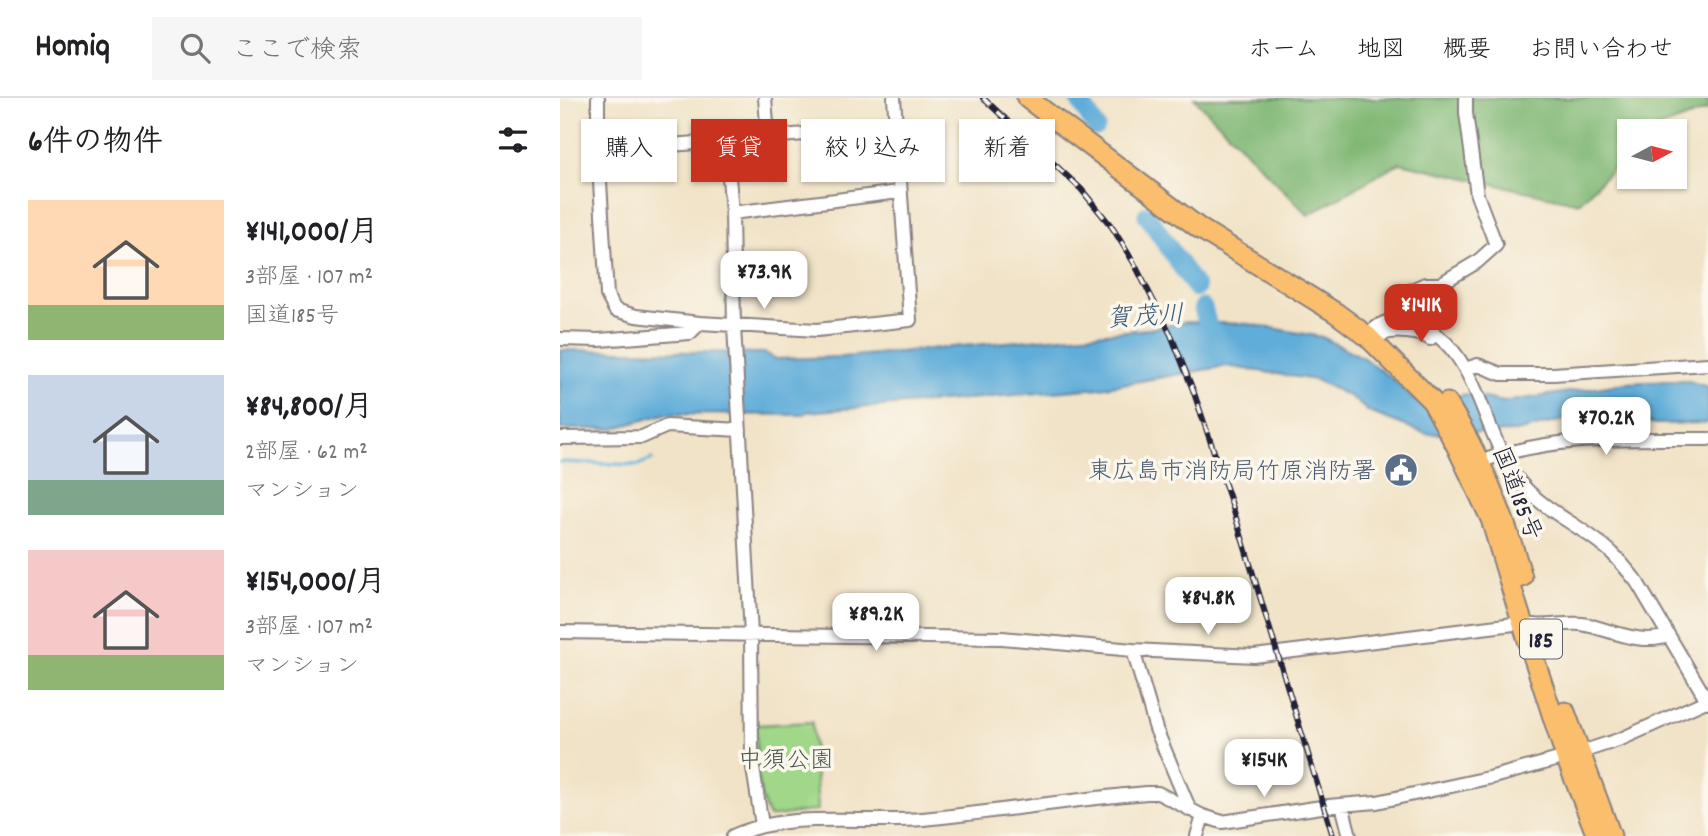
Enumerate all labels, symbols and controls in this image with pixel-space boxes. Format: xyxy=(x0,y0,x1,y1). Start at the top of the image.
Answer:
search box xyxy=(152,17,642,80)
text: Homiq xyxy=(35,25,110,72)
icon: search xyxy=(176,29,214,67)
text: ここで検索 xyxy=(232,33,362,70)
text: ホーム xyxy=(1248,34,1319,68)
text: 地図 xyxy=(1357,34,1405,68)
text: 概要 xyxy=(1443,34,1491,68)
text: お問い合わせ xyxy=(1529,34,1673,68)
chip: 購入 xyxy=(581,119,677,182)
chip: 賃貸 xyxy=(691,119,787,182)
chip: 絞り込み xyxy=(801,119,945,182)
chip: 新着 xyxy=(959,119,1055,182)
north arrow xyxy=(1617,119,1687,189)
map controls xyxy=(1617,119,1687,189)
icon: filters xyxy=(494,121,532,159)
text: 6件の物件 xyxy=(28,123,163,166)
text: ¥141,000/月 xyxy=(245,213,378,256)
icon: home xyxy=(84,228,168,312)
pin: ¥73.9K xyxy=(707,252,821,311)
text: ¥73.9K xyxy=(736,257,792,290)
text: 3部屋 · 107 m² xyxy=(245,262,373,295)
pin: ¥141K xyxy=(1372,285,1470,344)
text: ¥141K xyxy=(1400,290,1442,323)
water label: 賀茂川 xyxy=(1105,298,1185,339)
text: 国道185号 xyxy=(245,301,339,334)
text: ¥84,800/月 xyxy=(245,388,373,431)
pin: ¥70.2K xyxy=(1549,398,1663,457)
icon: home xyxy=(84,403,168,487)
text: ¥70.2K xyxy=(1578,403,1634,436)
text: 2部屋 · 62 m² xyxy=(245,437,368,470)
street label: 国道185号 xyxy=(1482,442,1549,546)
public building icon: 東広島市消防局竹原消防署 xyxy=(1382,451,1420,489)
place label: 東広島市消防局竹原消防署 xyxy=(1088,456,1376,490)
text: マンション xyxy=(245,476,359,509)
text: ¥154,000/月 xyxy=(245,563,386,606)
icon: home xyxy=(84,578,168,662)
pin: ¥84.8K xyxy=(1151,578,1265,637)
text: ¥84.8K xyxy=(1181,583,1235,616)
pin: ¥89.2K xyxy=(819,594,933,653)
text: ¥89.2K xyxy=(848,599,904,632)
text: 3部屋 · 107 m² xyxy=(245,612,373,645)
road number: 185 xyxy=(1520,620,1562,659)
text: マンション xyxy=(245,651,359,684)
pin: ¥154K xyxy=(1215,740,1313,799)
park label: 中須公園 xyxy=(738,745,834,779)
text: ¥154K xyxy=(1241,745,1288,778)

